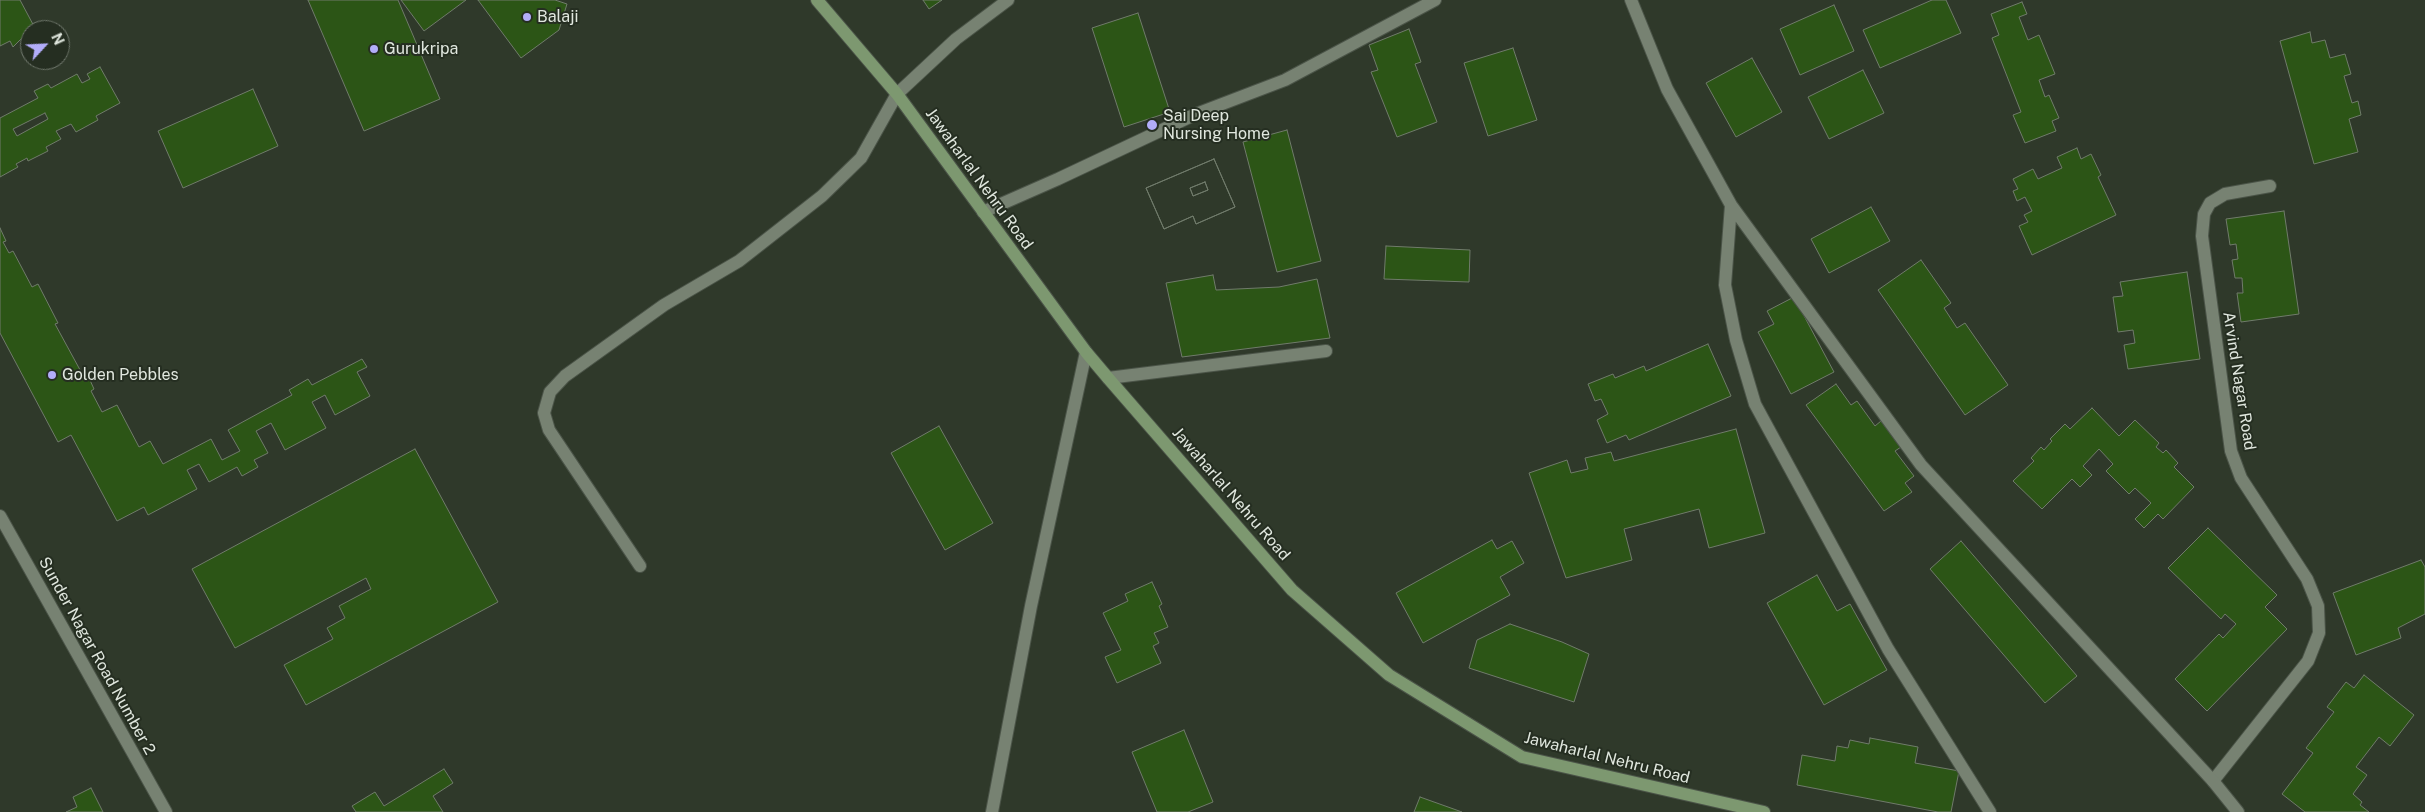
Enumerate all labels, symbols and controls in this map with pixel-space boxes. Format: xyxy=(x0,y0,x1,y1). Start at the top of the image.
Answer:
place label: Balaji xyxy=(537,7,578,27)
marker: Balaji xyxy=(521,11,533,23)
north arrow xyxy=(20,20,70,70)
text: N xyxy=(48,31,67,47)
place label: Gurukripa xyxy=(384,39,458,59)
marker: Gurukripa xyxy=(368,43,380,55)
street label: Jawaharlal Nehru Road xyxy=(921,105,1037,253)
place label: Sai Deep Nursing Home xyxy=(1163,106,1270,144)
marker: Sai Deep Nursing Home xyxy=(1145,118,1159,132)
street label: Arvind Nagar Road xyxy=(2219,310,2259,452)
place label: Golden Pebbles xyxy=(62,365,179,385)
marker: Golden Pebbles xyxy=(46,369,58,381)
street label: Jawaharlal Nehru Road xyxy=(1168,423,1294,565)
street label: Sunder Nagar Road Number 2 xyxy=(35,554,159,758)
street label: Jawaharlal Nehru Road xyxy=(1522,728,1692,788)

